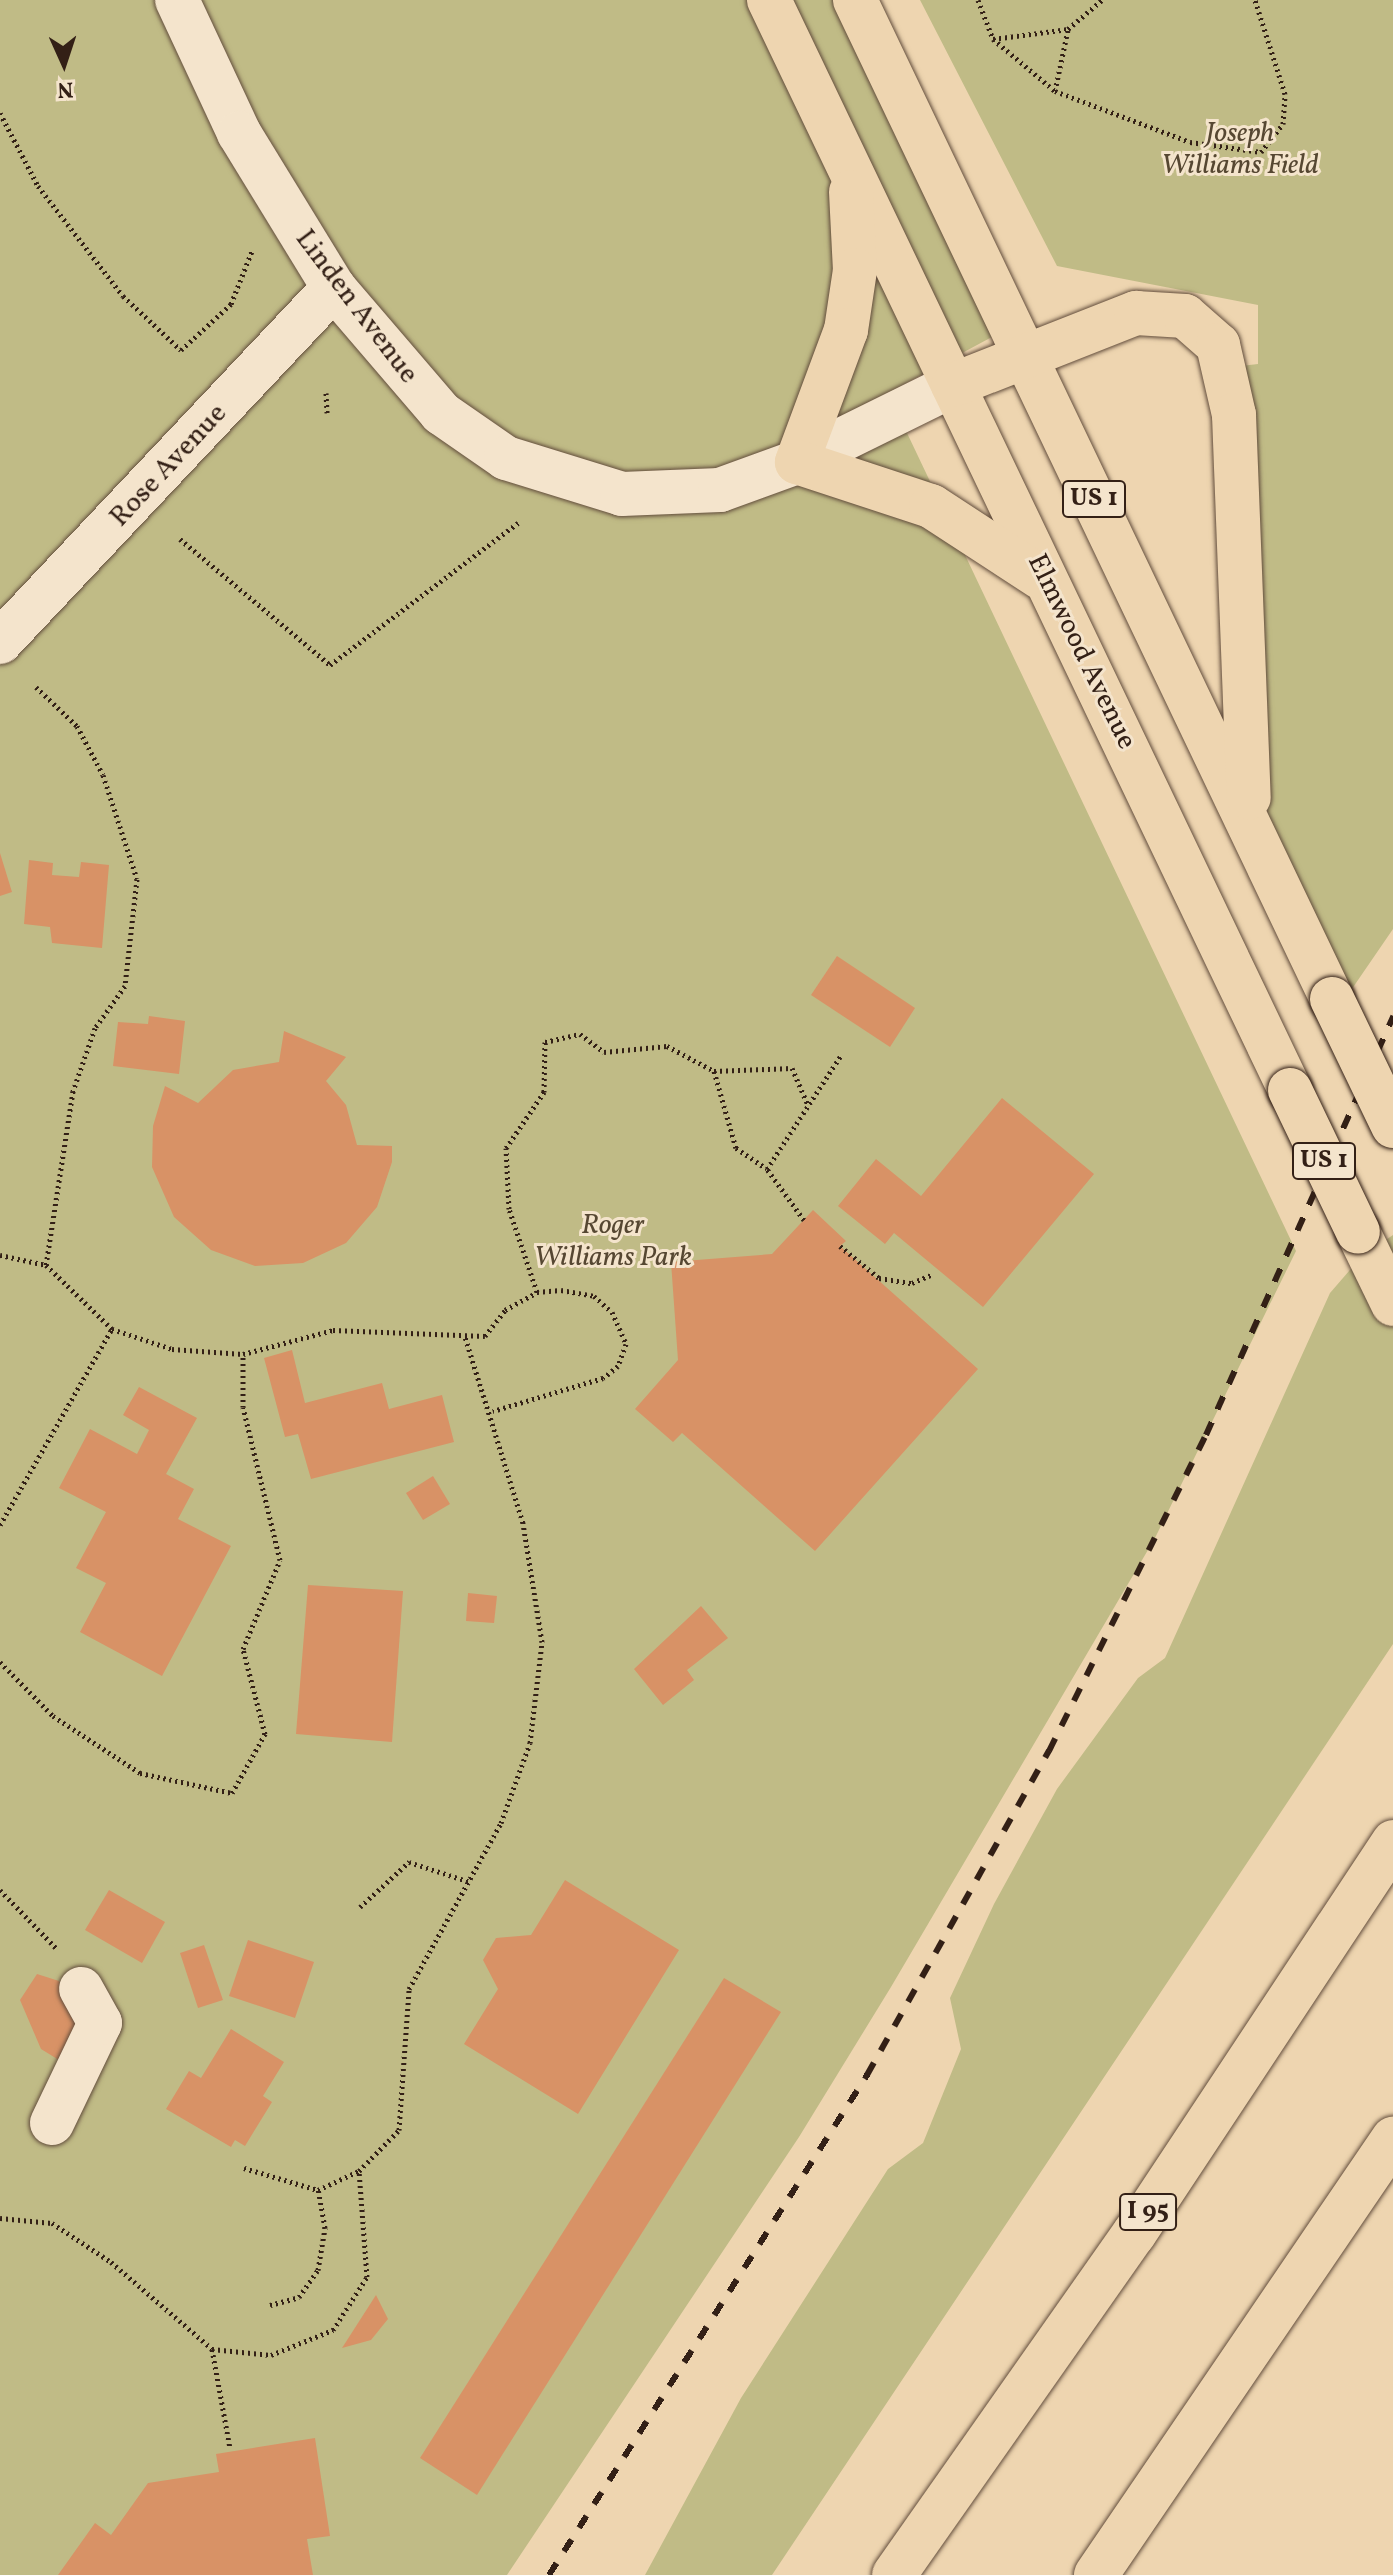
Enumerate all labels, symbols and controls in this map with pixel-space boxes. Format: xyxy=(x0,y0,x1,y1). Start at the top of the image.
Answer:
north arrow xyxy=(24,24,104,104)
text: N xyxy=(56,73,74,104)
park label: Joseph Williams Field xyxy=(1161,117,1319,183)
street label: Linden Avenue xyxy=(287,223,425,391)
street label: Rose Avenue xyxy=(104,398,234,534)
road number: US 1 xyxy=(1062,477,1126,521)
street label: Elmwood Avenue xyxy=(1019,549,1143,755)
road number: US 1 xyxy=(1292,1139,1356,1183)
park label: Roger Williams Park xyxy=(534,1209,692,1275)
road number: I 95 xyxy=(1118,2190,1178,2234)

